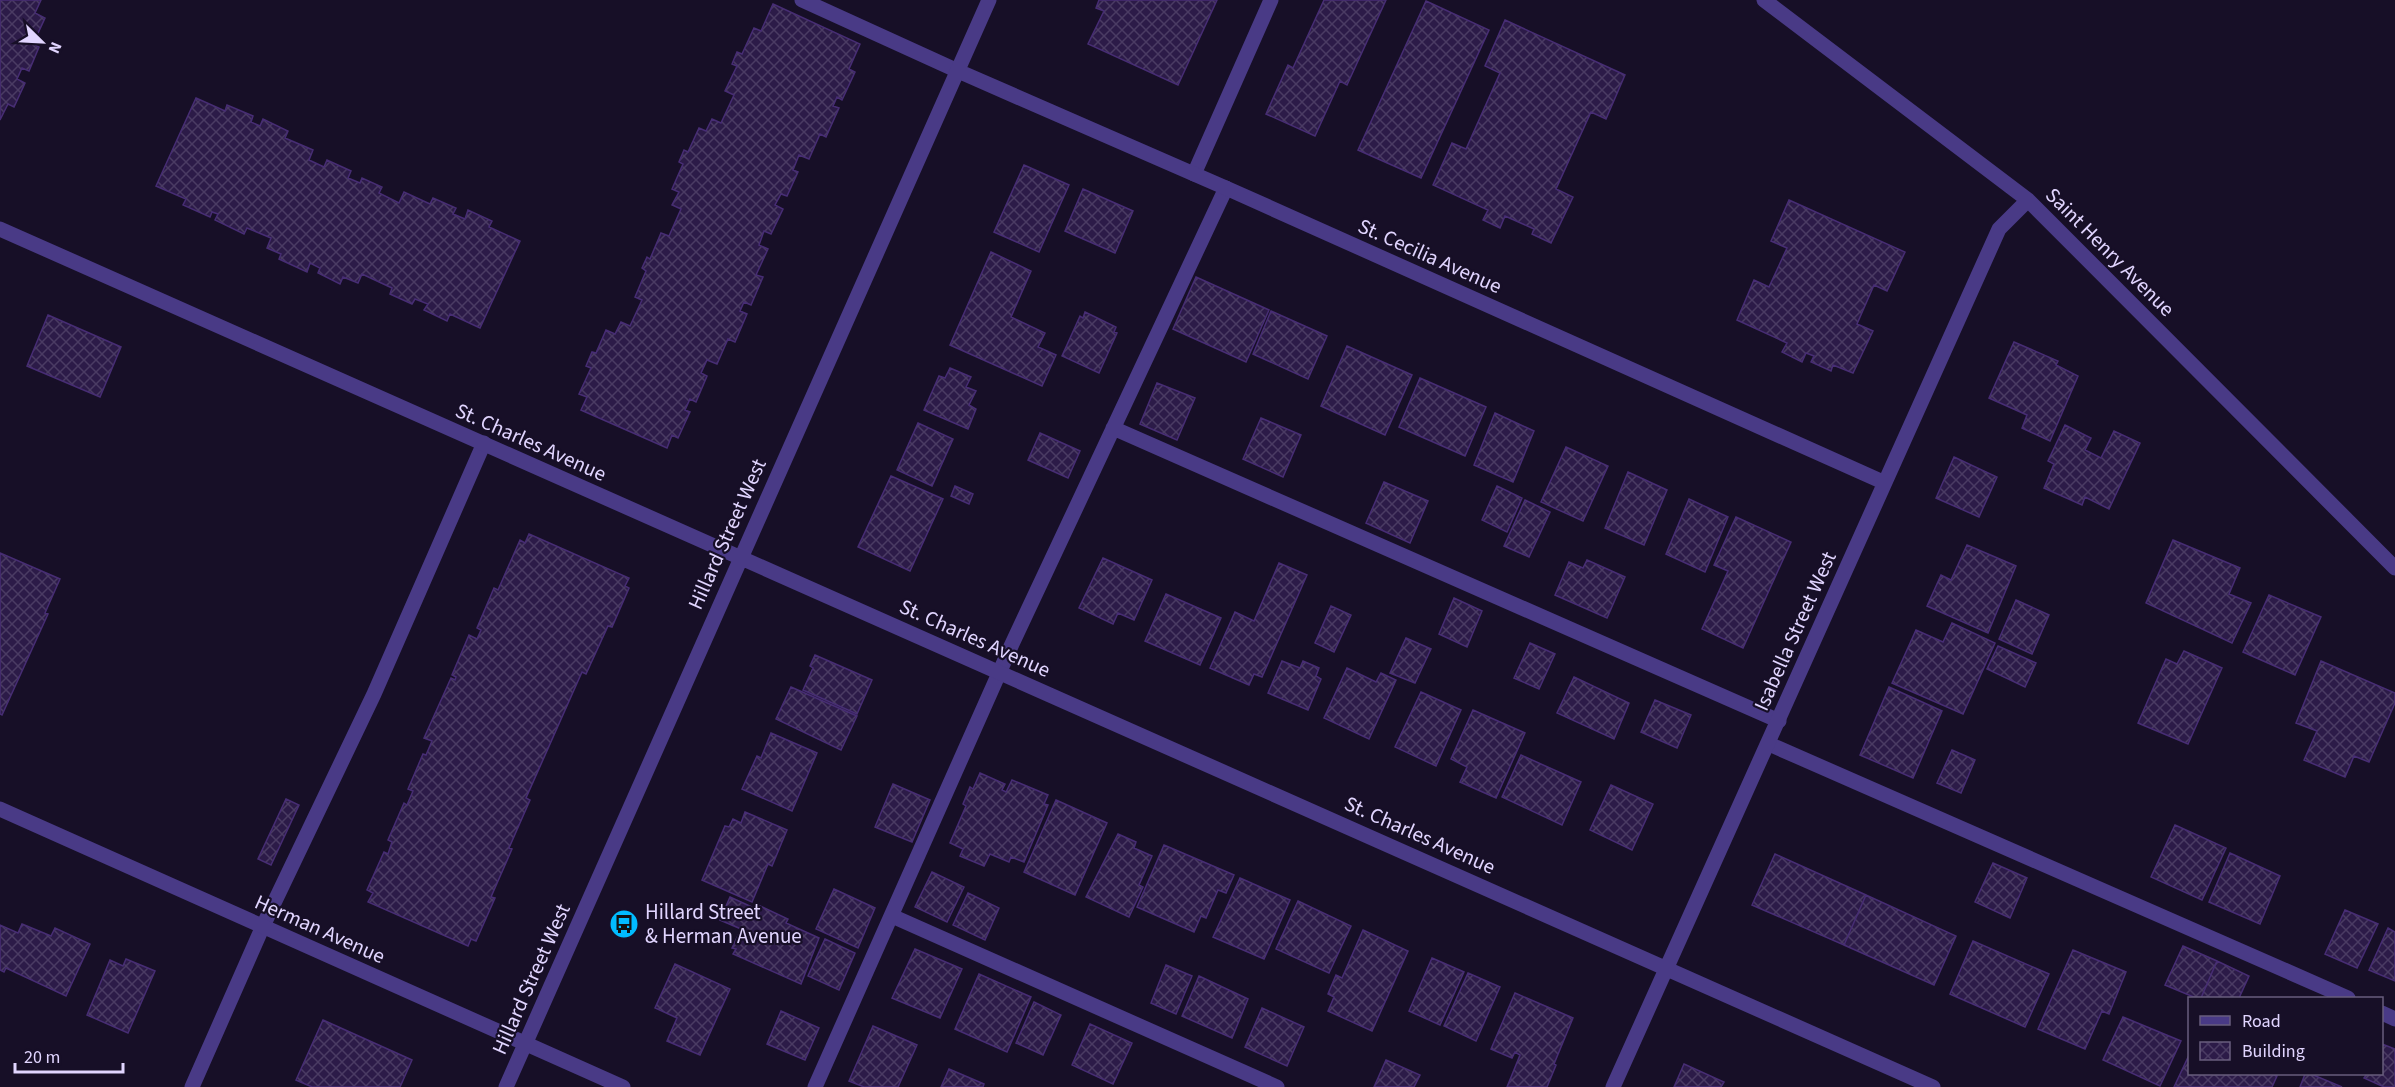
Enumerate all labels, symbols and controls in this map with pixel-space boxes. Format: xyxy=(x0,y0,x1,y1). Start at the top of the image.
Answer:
north arrow xyxy=(12,12,72,72)
text: N xyxy=(43,38,67,57)
street label: Saint Henry Avenue xyxy=(2039,181,2181,323)
street label: St. Cecilia Avenue xyxy=(1353,211,1507,301)
street label: St. Charles Avenue xyxy=(451,395,611,489)
street label: Hillard Street West xyxy=(680,454,774,614)
street label: Isabella Street West xyxy=(1746,546,1844,716)
street label: St. Charles Avenue xyxy=(895,591,1055,685)
street label: St. Charles Avenue xyxy=(1340,788,1500,882)
street label: Herman Avenue xyxy=(250,887,390,971)
place label: Hillard Street & Herman Avenue xyxy=(645,897,802,951)
street label: Hillard Street West xyxy=(484,899,578,1059)
bus stop icon: Hillard Street & Herman Avenue xyxy=(608,908,640,940)
legend xyxy=(2188,997,2383,1075)
text: Road xyxy=(2242,1009,2281,1034)
scale bar xyxy=(15,1036,123,1074)
text: Building xyxy=(2242,1039,2305,1064)
text: 20 m xyxy=(24,1045,60,1070)

